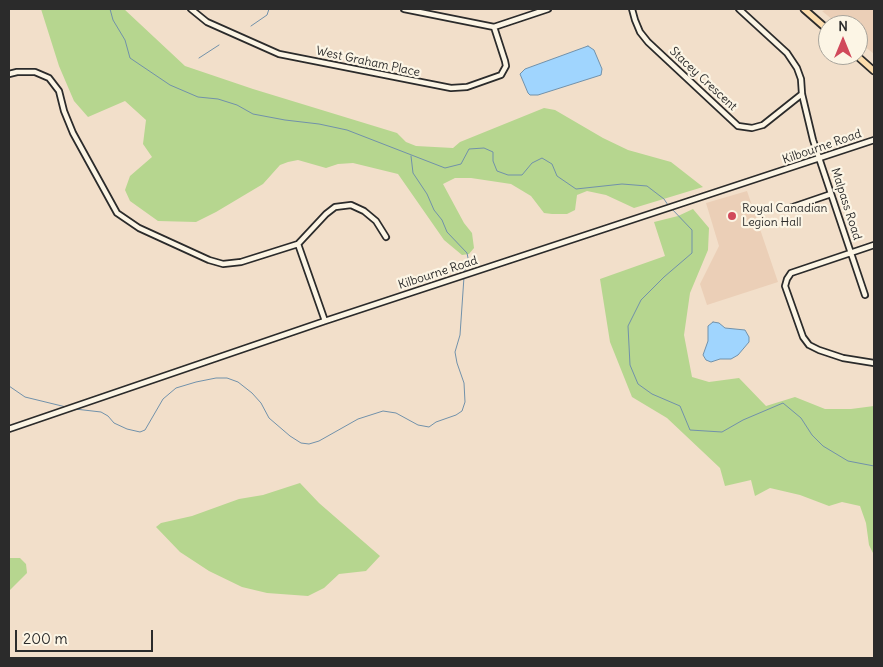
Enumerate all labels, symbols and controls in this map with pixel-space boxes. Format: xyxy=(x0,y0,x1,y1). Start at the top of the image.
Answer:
north arrow xyxy=(818,15,868,65)
text: N xyxy=(838,17,848,35)
street label: West Graham Place xyxy=(315,44,421,80)
street label: Stacey Crescent xyxy=(666,44,740,114)
street label: Kilbourne Road xyxy=(781,127,863,167)
street label: Malpass Road xyxy=(828,166,864,242)
place label: Royal Canadian Legion Hall xyxy=(742,202,827,230)
marker: Royal Canadian Legion Hall xyxy=(726,210,738,222)
street label: Kilbourne Road xyxy=(397,253,479,293)
scale bar xyxy=(18,620,155,652)
text: 200 m xyxy=(23,629,68,648)

